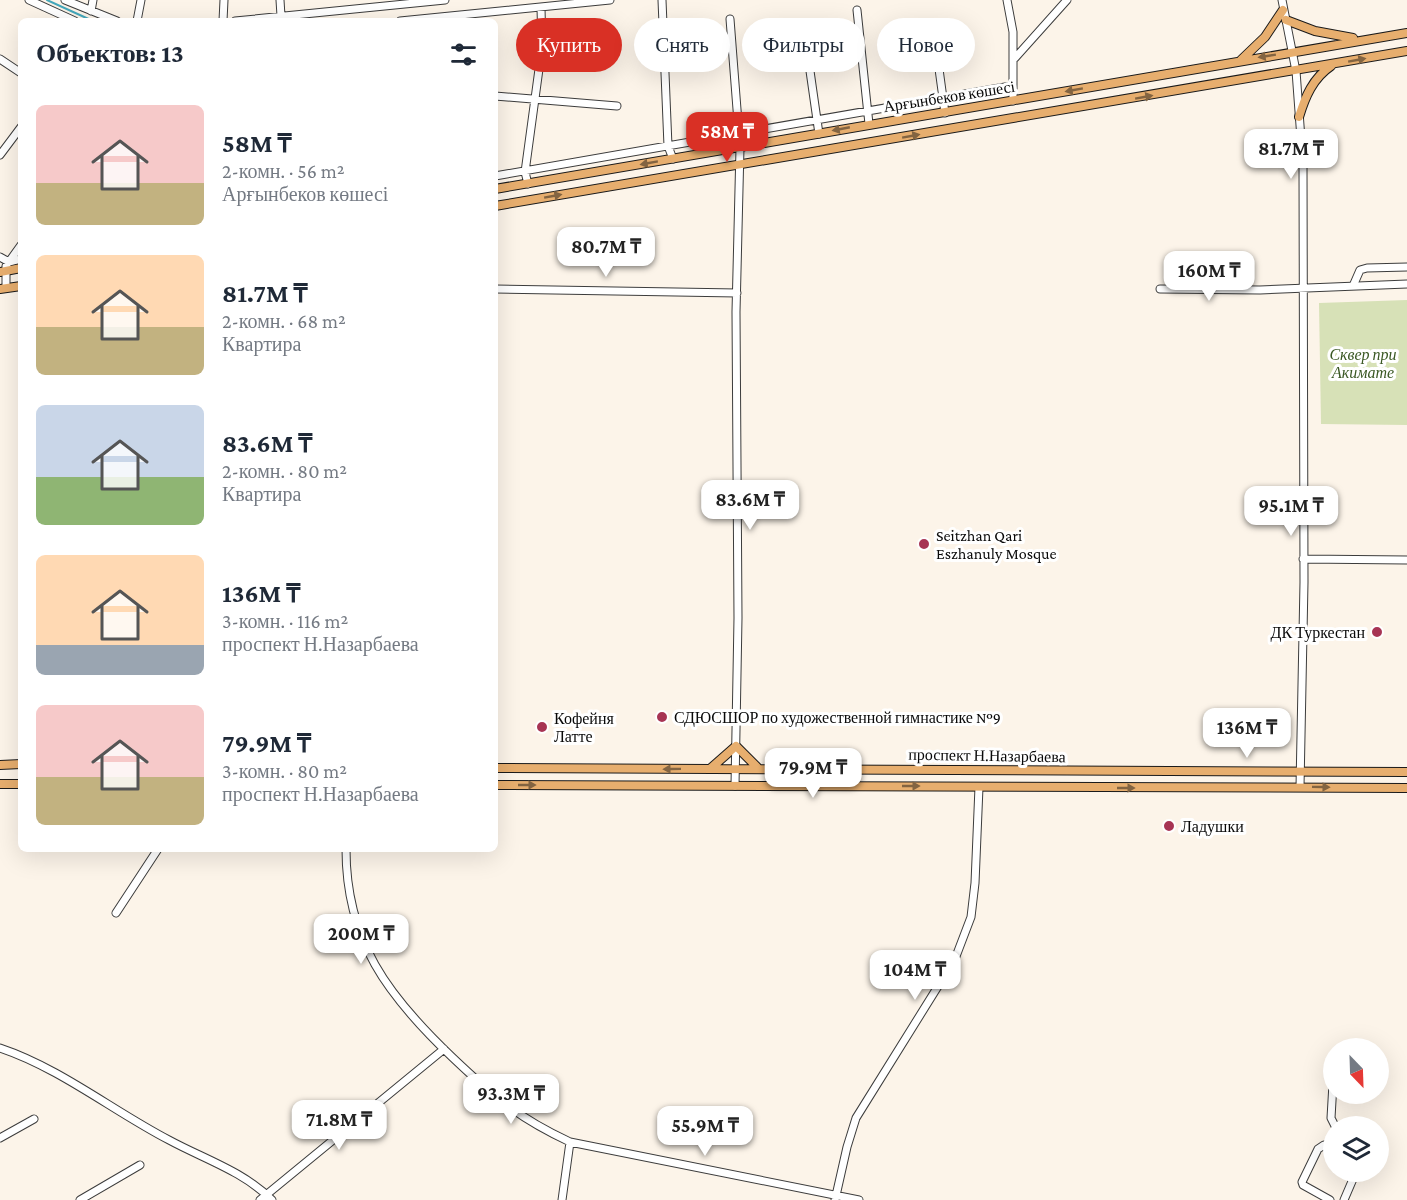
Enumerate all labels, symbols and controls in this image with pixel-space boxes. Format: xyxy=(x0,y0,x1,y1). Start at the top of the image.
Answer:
chip: Купить xyxy=(516,18,622,72)
chip: Снять xyxy=(634,18,730,72)
chip: Фильтры xyxy=(742,18,865,72)
chip: Новое xyxy=(877,18,975,72)
icon: filters xyxy=(447,38,480,71)
text: Объектов: 13 xyxy=(36,39,184,68)
one-way arrow xyxy=(1257,52,1276,61)
one-way arrow xyxy=(1348,55,1367,64)
street label: Арғынбеков көшесі xyxy=(882,78,1017,116)
one-way arrow xyxy=(1065,86,1084,95)
one-way arrow xyxy=(1135,92,1154,101)
pin: 58M ₸ xyxy=(685,112,769,163)
text: 58M ₸ xyxy=(700,120,754,142)
one-way arrow xyxy=(831,125,850,134)
icon: home xyxy=(84,129,156,201)
text: 58M ₸ xyxy=(222,129,292,158)
pin: 81.7M ₸ xyxy=(1236,129,1346,180)
one-way arrow xyxy=(901,131,920,140)
text: 81.7M ₸ xyxy=(1258,137,1324,159)
one-way arrow xyxy=(639,159,658,168)
text: 2-комн. · 56 m² xyxy=(222,160,345,182)
text: Арғынбеков көшесі xyxy=(222,183,388,205)
one-way arrow xyxy=(543,192,562,201)
pin: 80.7M ₸ xyxy=(551,227,661,278)
text: 80.7M ₸ xyxy=(571,235,641,257)
pin: 160M ₸ xyxy=(1160,251,1258,302)
text: 160M ₸ xyxy=(1178,259,1240,281)
icon: home xyxy=(84,279,156,351)
text: 81.7M ₸ xyxy=(222,279,308,308)
text: 2-комн. · 68 m² xyxy=(222,310,346,332)
text: Квартира xyxy=(222,333,301,355)
park label: Сквер при Акимате xyxy=(1329,346,1397,381)
icon: home xyxy=(84,429,156,501)
text: 83.6M ₸ xyxy=(222,429,313,458)
text: 2-комн. · 80 m² xyxy=(222,460,347,482)
pin: 83.6M ₸ xyxy=(695,480,805,531)
text: Квартира xyxy=(222,483,301,505)
pin: 95.1M ₸ xyxy=(1236,486,1346,537)
text: 83.6M ₸ xyxy=(715,488,785,510)
text: 95.1M ₸ xyxy=(1258,494,1324,516)
place label: Seitzhan Qari Eszhanuly Mosque xyxy=(936,527,1057,563)
marker: Seitzhan Qari Eszhanuly Mosque xyxy=(917,537,931,551)
icon: home xyxy=(84,579,156,651)
text: 136M ₸ xyxy=(222,579,300,608)
text: 3-комн. · 116 m² xyxy=(222,610,348,632)
place label: ДК Туркестан xyxy=(1271,624,1365,642)
marker: ДК Туркестан xyxy=(1370,625,1384,639)
text: проспект Н.Назарбаева xyxy=(222,633,419,655)
pin: 136M ₸ xyxy=(1198,708,1296,759)
place label: СДЮСШОР по художественной гимнастике №9 xyxy=(674,709,1001,727)
place label: Кофейня Латте xyxy=(554,710,614,745)
marker: СДЮСШОР по художественной гимнастике №9 xyxy=(655,710,669,724)
text: 136M ₸ xyxy=(1217,716,1277,738)
marker: Кофейня Латте xyxy=(535,720,549,734)
icon: home xyxy=(84,729,156,801)
text: 79.9M ₸ xyxy=(222,729,311,758)
street label: проспект Н.Назарбаева xyxy=(908,746,1066,766)
pin: 79.9M ₸ xyxy=(758,748,868,799)
text: 79.9M ₸ xyxy=(779,756,847,778)
text: 3-комн. · 80 m² xyxy=(222,760,347,782)
one-way arrow xyxy=(663,764,682,773)
one-way arrow xyxy=(517,780,536,790)
one-way arrow xyxy=(902,781,921,791)
one-way arrow xyxy=(1312,782,1331,792)
text: проспект Н.Назарбаева xyxy=(222,783,419,805)
one-way arrow xyxy=(1117,783,1136,792)
place label: Ладушки xyxy=(1181,818,1244,836)
marker: Ладушки xyxy=(1162,819,1176,833)
pin: 200M ₸ xyxy=(312,914,410,965)
text: 200M ₸ xyxy=(328,922,394,944)
pin: 104M ₸ xyxy=(866,950,964,1001)
text: 104M ₸ xyxy=(884,958,946,980)
north arrow xyxy=(1323,1038,1389,1104)
map controls xyxy=(1323,1038,1389,1182)
pin: 93.3M ₸ xyxy=(456,1074,566,1125)
text: 93.3M ₸ xyxy=(477,1082,545,1104)
pin: 71.8M ₸ xyxy=(284,1100,394,1151)
pin: 55.9M ₸ xyxy=(650,1106,760,1157)
text: 71.8M ₸ xyxy=(306,1108,372,1130)
text: 55.9M ₸ xyxy=(671,1114,739,1136)
button: layers xyxy=(1323,1116,1389,1182)

